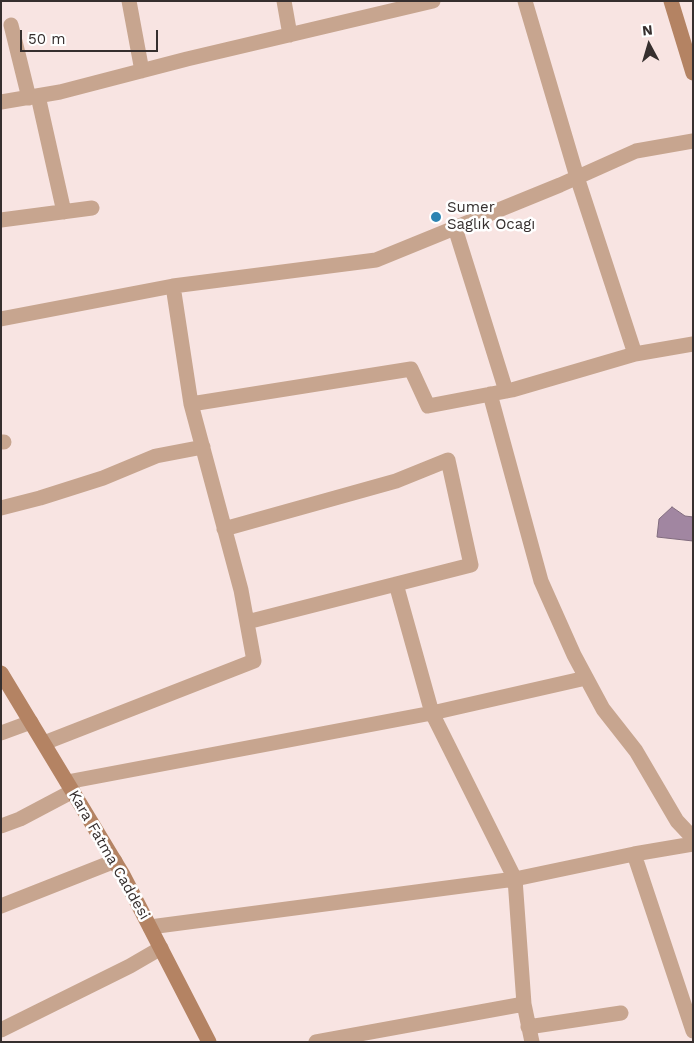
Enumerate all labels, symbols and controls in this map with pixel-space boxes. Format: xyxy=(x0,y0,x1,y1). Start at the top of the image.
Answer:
scale bar xyxy=(22,20,160,52)
north arrow xyxy=(624,20,674,70)
text: N xyxy=(641,22,653,39)
text: 50 m xyxy=(28,30,65,48)
place label: Sumer Saglık Ocagı xyxy=(447,199,535,234)
marker: Sumer Saglık Ocagı xyxy=(429,210,443,224)
street label: Kara Fatma Caddesi xyxy=(65,787,153,923)

